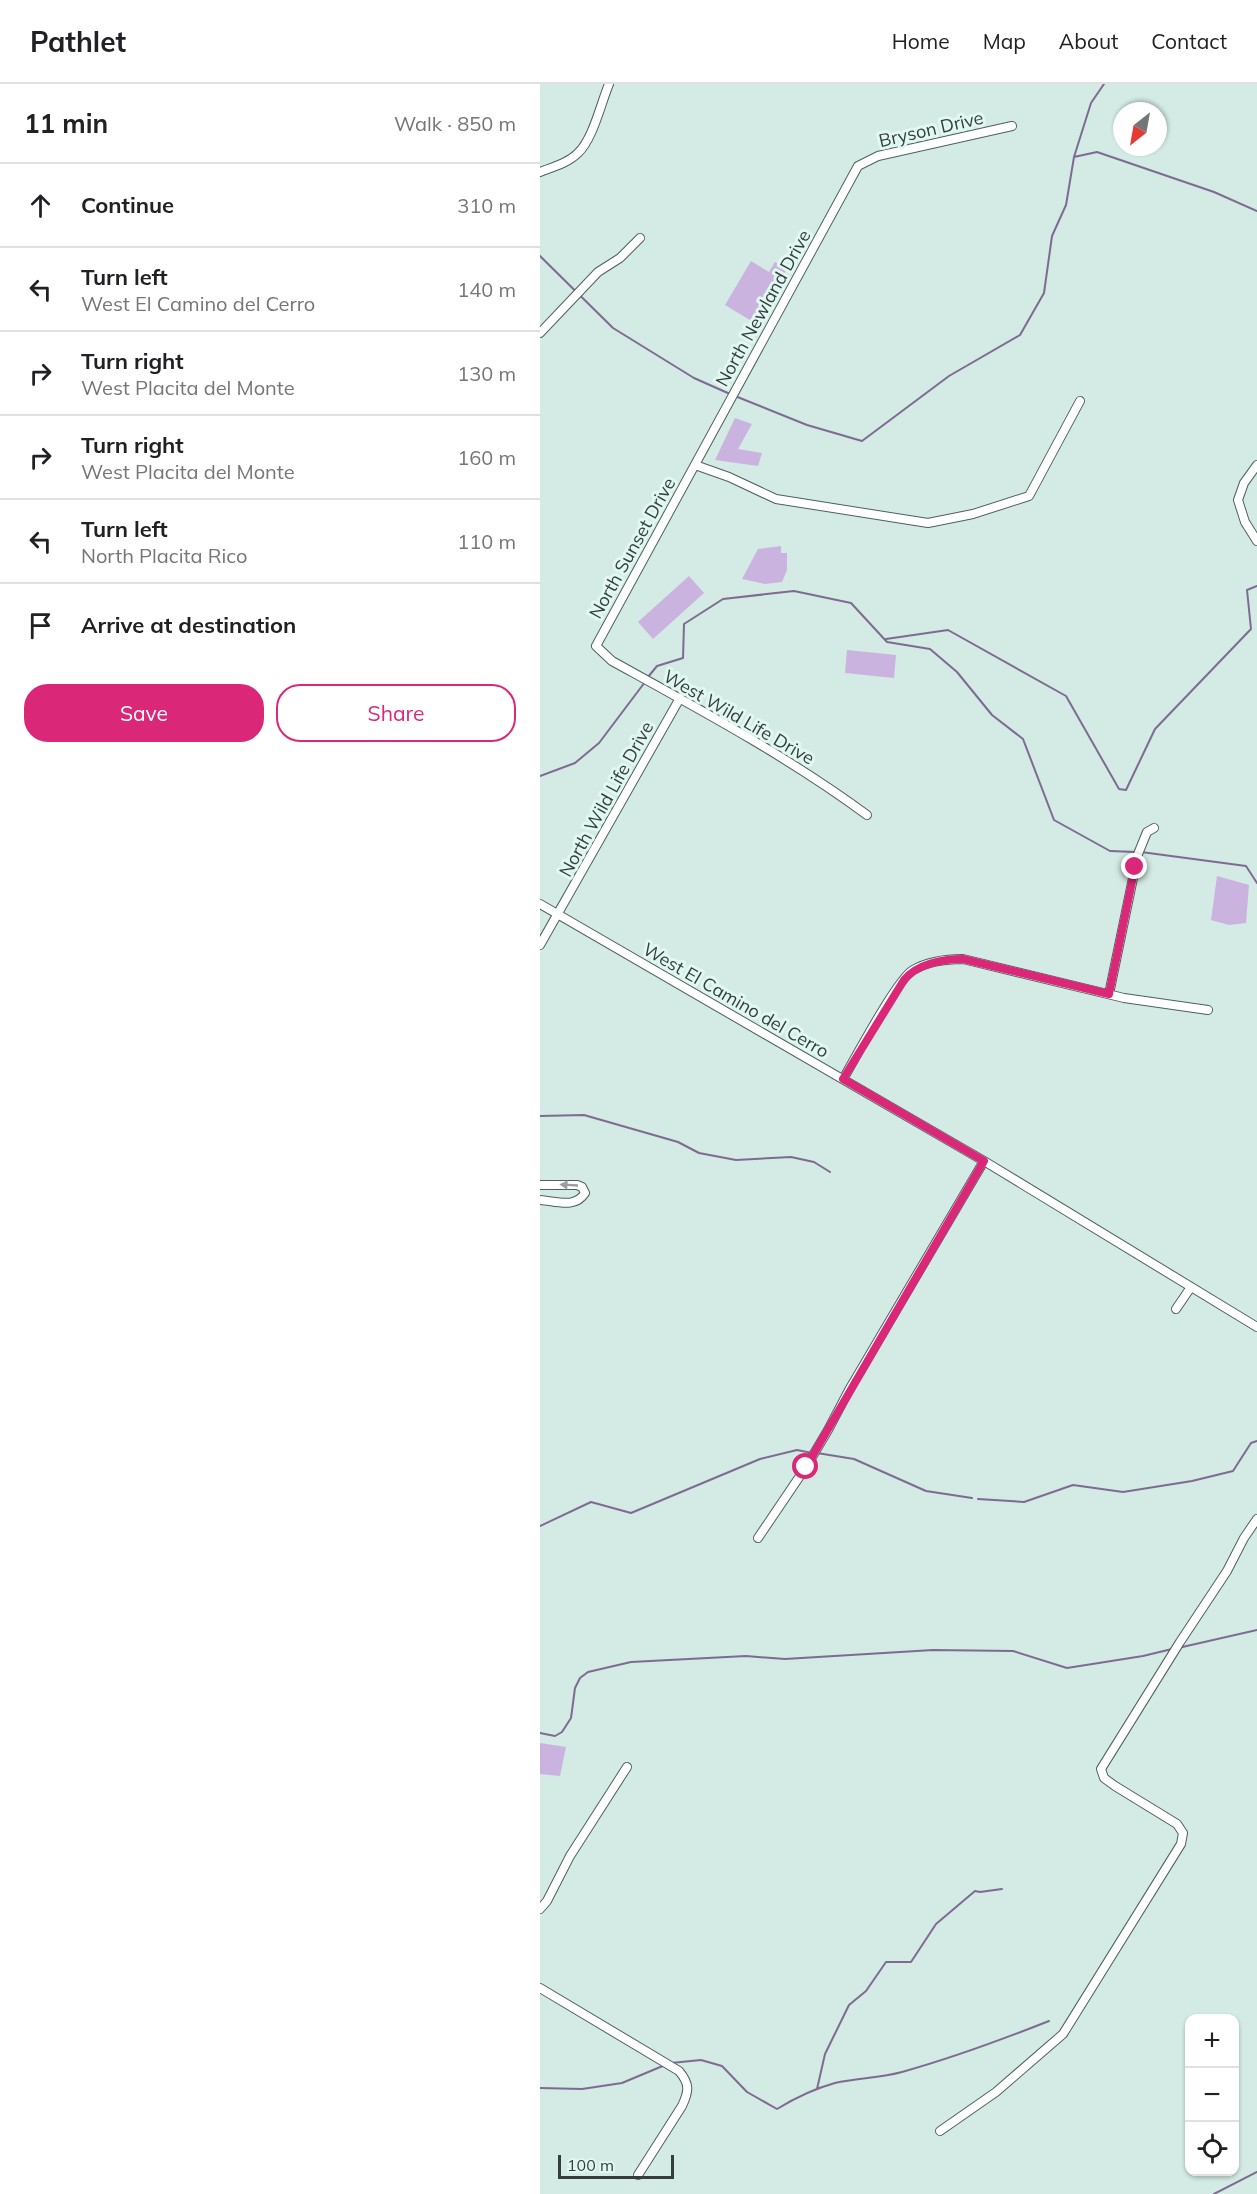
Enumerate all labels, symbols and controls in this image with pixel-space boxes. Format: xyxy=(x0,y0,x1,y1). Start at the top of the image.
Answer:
text: Pathlet xyxy=(30,24,126,59)
text: Home xyxy=(892,28,950,54)
text: Map xyxy=(983,28,1026,54)
text: About xyxy=(1059,28,1118,54)
text: Contact xyxy=(1151,28,1227,54)
north arrow xyxy=(1113,102,1167,156)
street label: Bryson Drive xyxy=(876,106,986,152)
text: 11 min xyxy=(24,107,108,140)
text: Walk · 850 m xyxy=(394,111,516,136)
icon: ahead xyxy=(24,189,57,222)
text: Continue xyxy=(81,191,174,219)
text: 310 m xyxy=(457,193,516,218)
street label: North Newland Drive xyxy=(710,226,816,390)
text: Turn left xyxy=(81,263,168,291)
icon: left xyxy=(24,273,57,306)
text: 140 m xyxy=(457,277,516,302)
text: West El Camino del Cerro xyxy=(81,291,315,316)
text: Turn right xyxy=(81,347,184,375)
icon: right xyxy=(24,357,57,390)
text: 130 m xyxy=(457,361,516,386)
text: West Placita del Monte xyxy=(81,375,295,400)
text: Turn right xyxy=(81,431,184,459)
icon: right xyxy=(24,441,57,474)
text: 160 m xyxy=(457,445,516,470)
text: West Placita del Monte xyxy=(81,459,295,484)
street label: North Sunset Drive xyxy=(584,473,680,623)
text: Turn left xyxy=(81,515,168,543)
icon: left xyxy=(24,525,57,558)
text: 110 m xyxy=(457,529,516,554)
text: North Placita Rico xyxy=(81,543,247,568)
icon: arrive xyxy=(24,609,57,642)
text: Arrive at destination xyxy=(81,611,296,639)
street label: West Wild Life Drive xyxy=(659,664,819,770)
button: Save xyxy=(24,684,264,742)
button: Share xyxy=(276,684,516,742)
street label: North Wild Life Drive xyxy=(554,717,658,881)
route end xyxy=(1121,853,1147,879)
street label: West El Camino del Cerro xyxy=(639,937,833,1063)
one-way arrow xyxy=(559,1181,578,1190)
route start xyxy=(792,1453,818,1479)
map controls xyxy=(1185,2014,1239,2176)
button: + xyxy=(1185,2014,1239,2068)
button: − xyxy=(1185,2068,1239,2122)
button: locate xyxy=(1185,2122,1239,2176)
scale bar xyxy=(558,2152,674,2180)
text: 100 m xyxy=(567,2155,614,2175)

